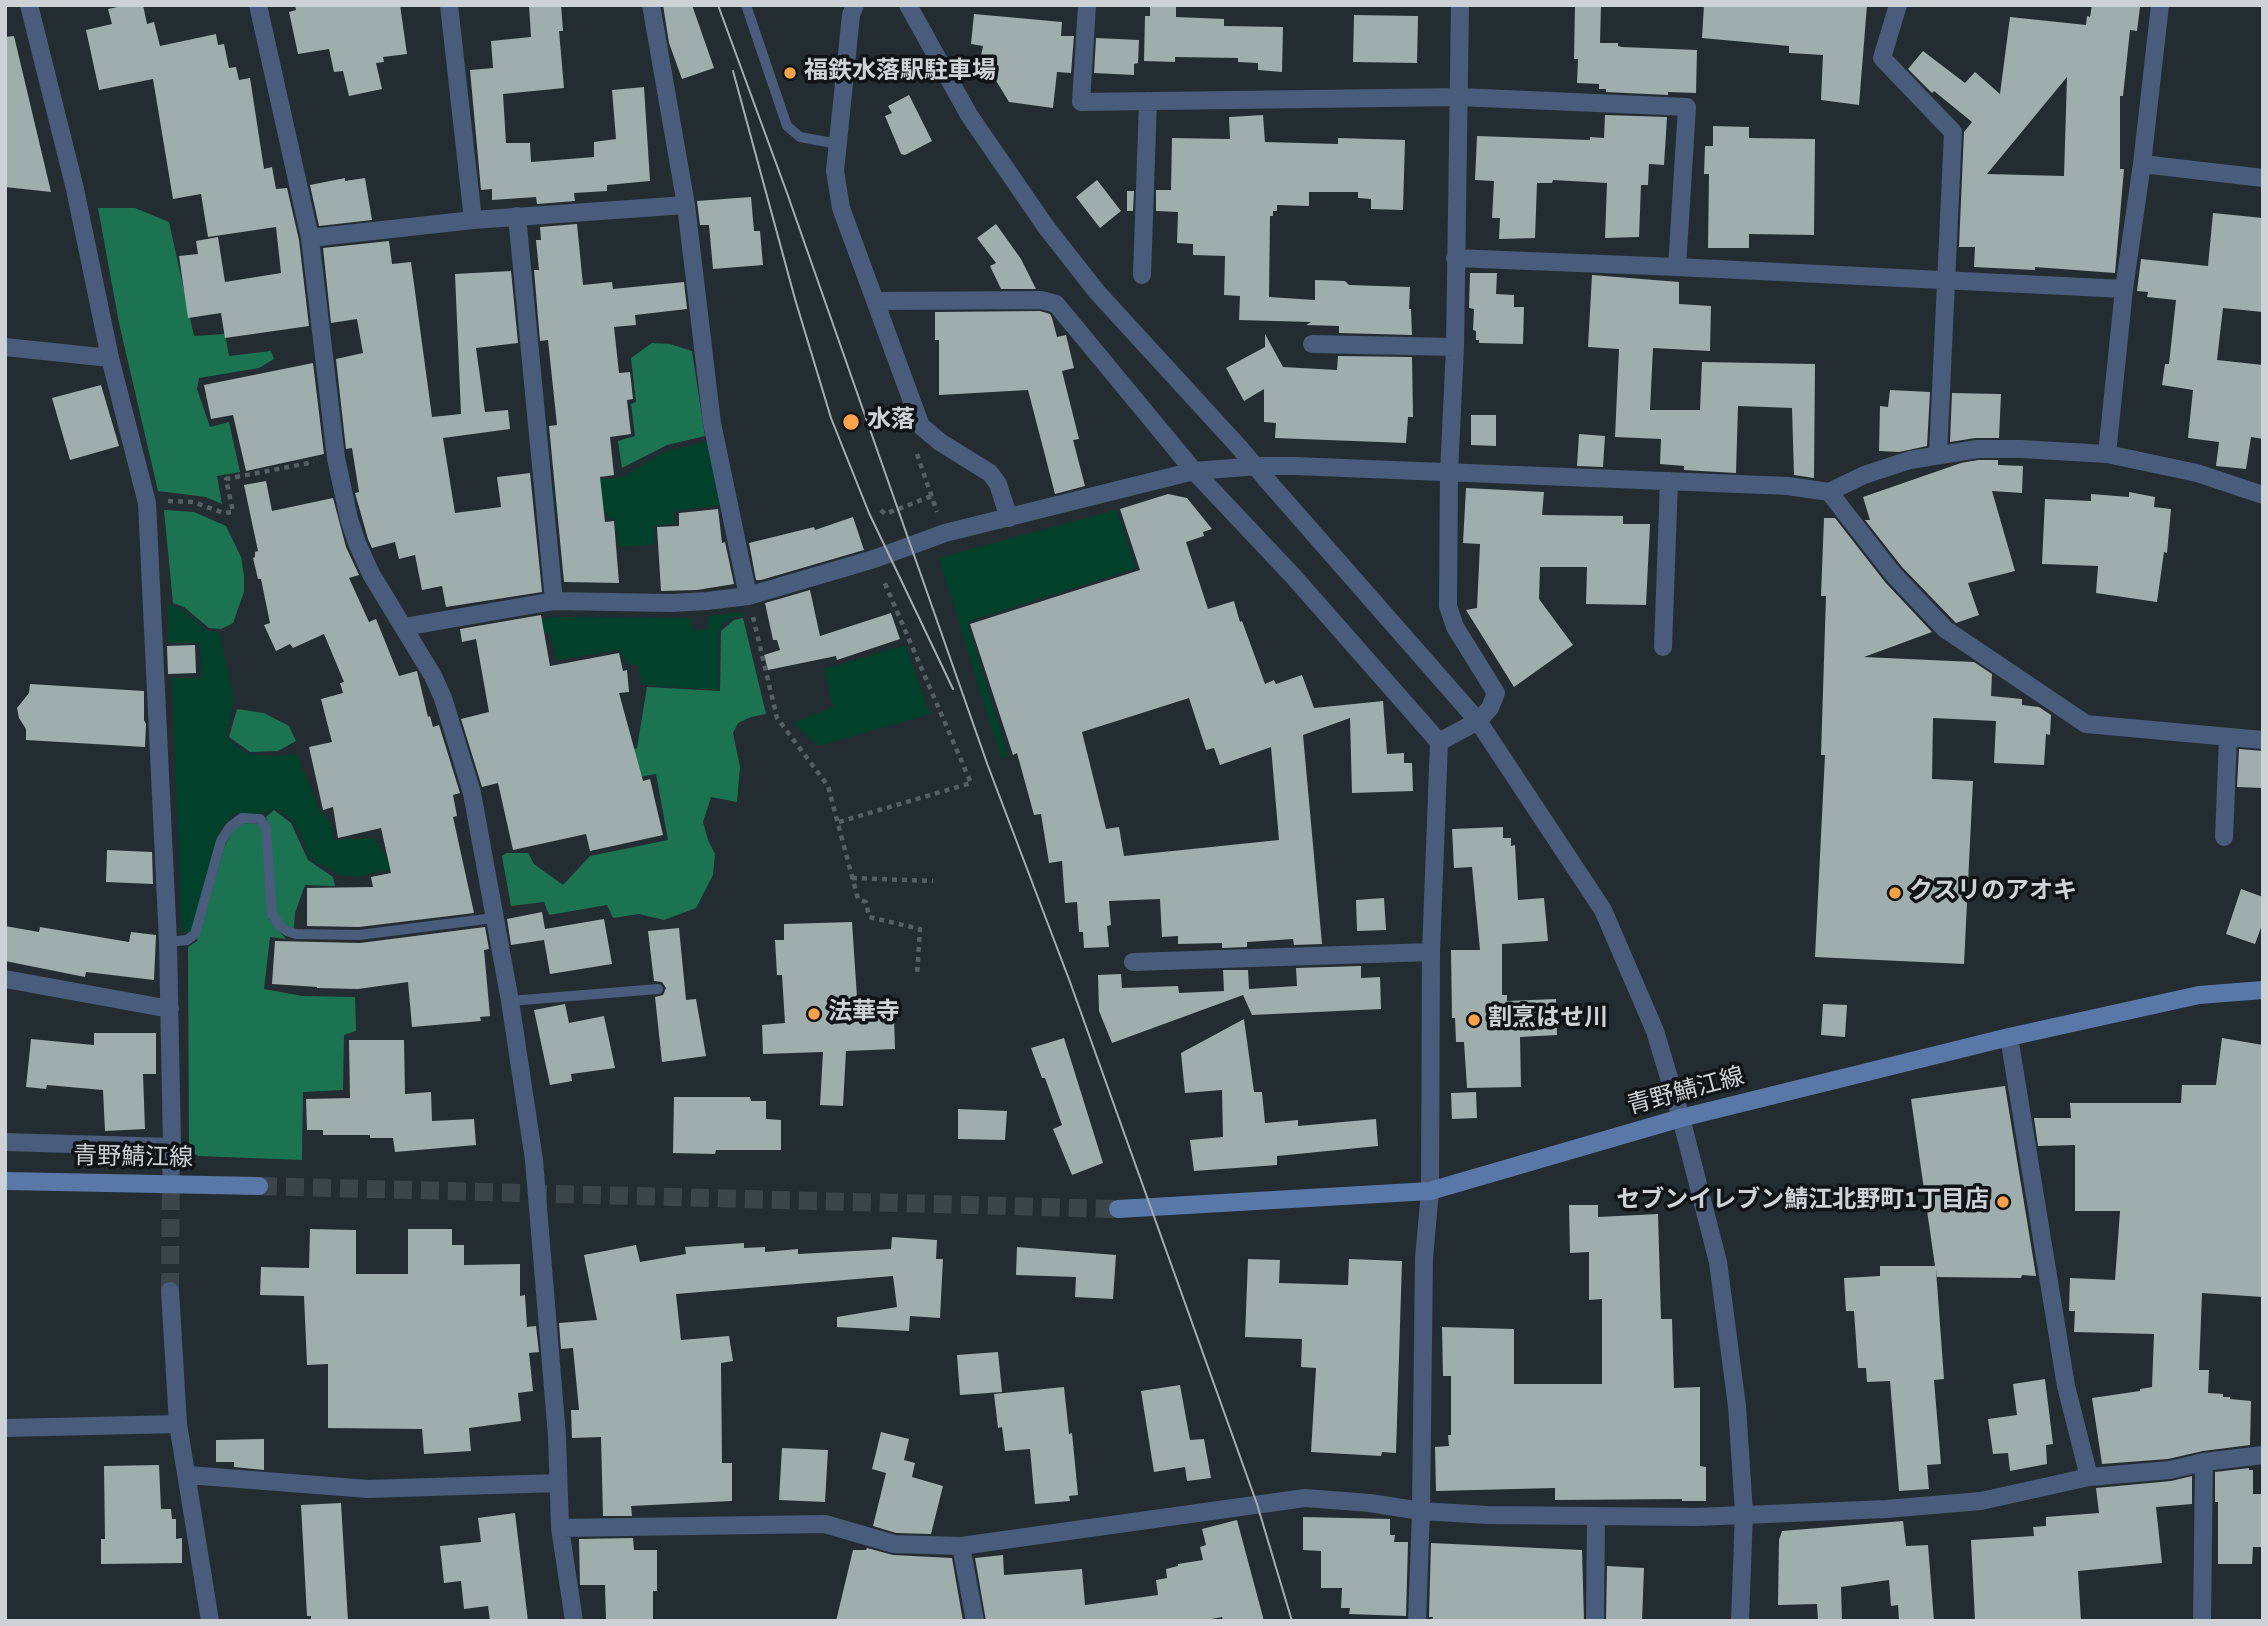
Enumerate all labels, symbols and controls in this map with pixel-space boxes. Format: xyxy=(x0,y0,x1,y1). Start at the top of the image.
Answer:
place label: 福鉄水落駅駐車場 xyxy=(804,59,996,87)
marker: 福鉄水落駅駐車場 xyxy=(782,65,798,81)
place label: 水落 xyxy=(867,408,915,436)
marker: 水落 xyxy=(841,412,861,432)
place label: クスリのアオキ xyxy=(1909,879,2077,907)
marker: クスリのアオキ xyxy=(1887,885,1903,901)
place label: 法華寺 xyxy=(828,1000,900,1028)
marker: 法華寺 xyxy=(806,1006,822,1022)
place label: 割烹はせ川 xyxy=(1488,1006,1608,1034)
marker: 割烹はせ川 xyxy=(1466,1012,1482,1028)
street label: 青野鯖江線 xyxy=(1624,1064,1748,1122)
street label: 青野鯖江線 xyxy=(73,1144,193,1174)
place label: セブンイレブン鯖江北野町1丁目店 xyxy=(1616,1188,1989,1216)
marker: セブンイレブン鯖江北野町1丁目店 xyxy=(1995,1194,2011,1210)

